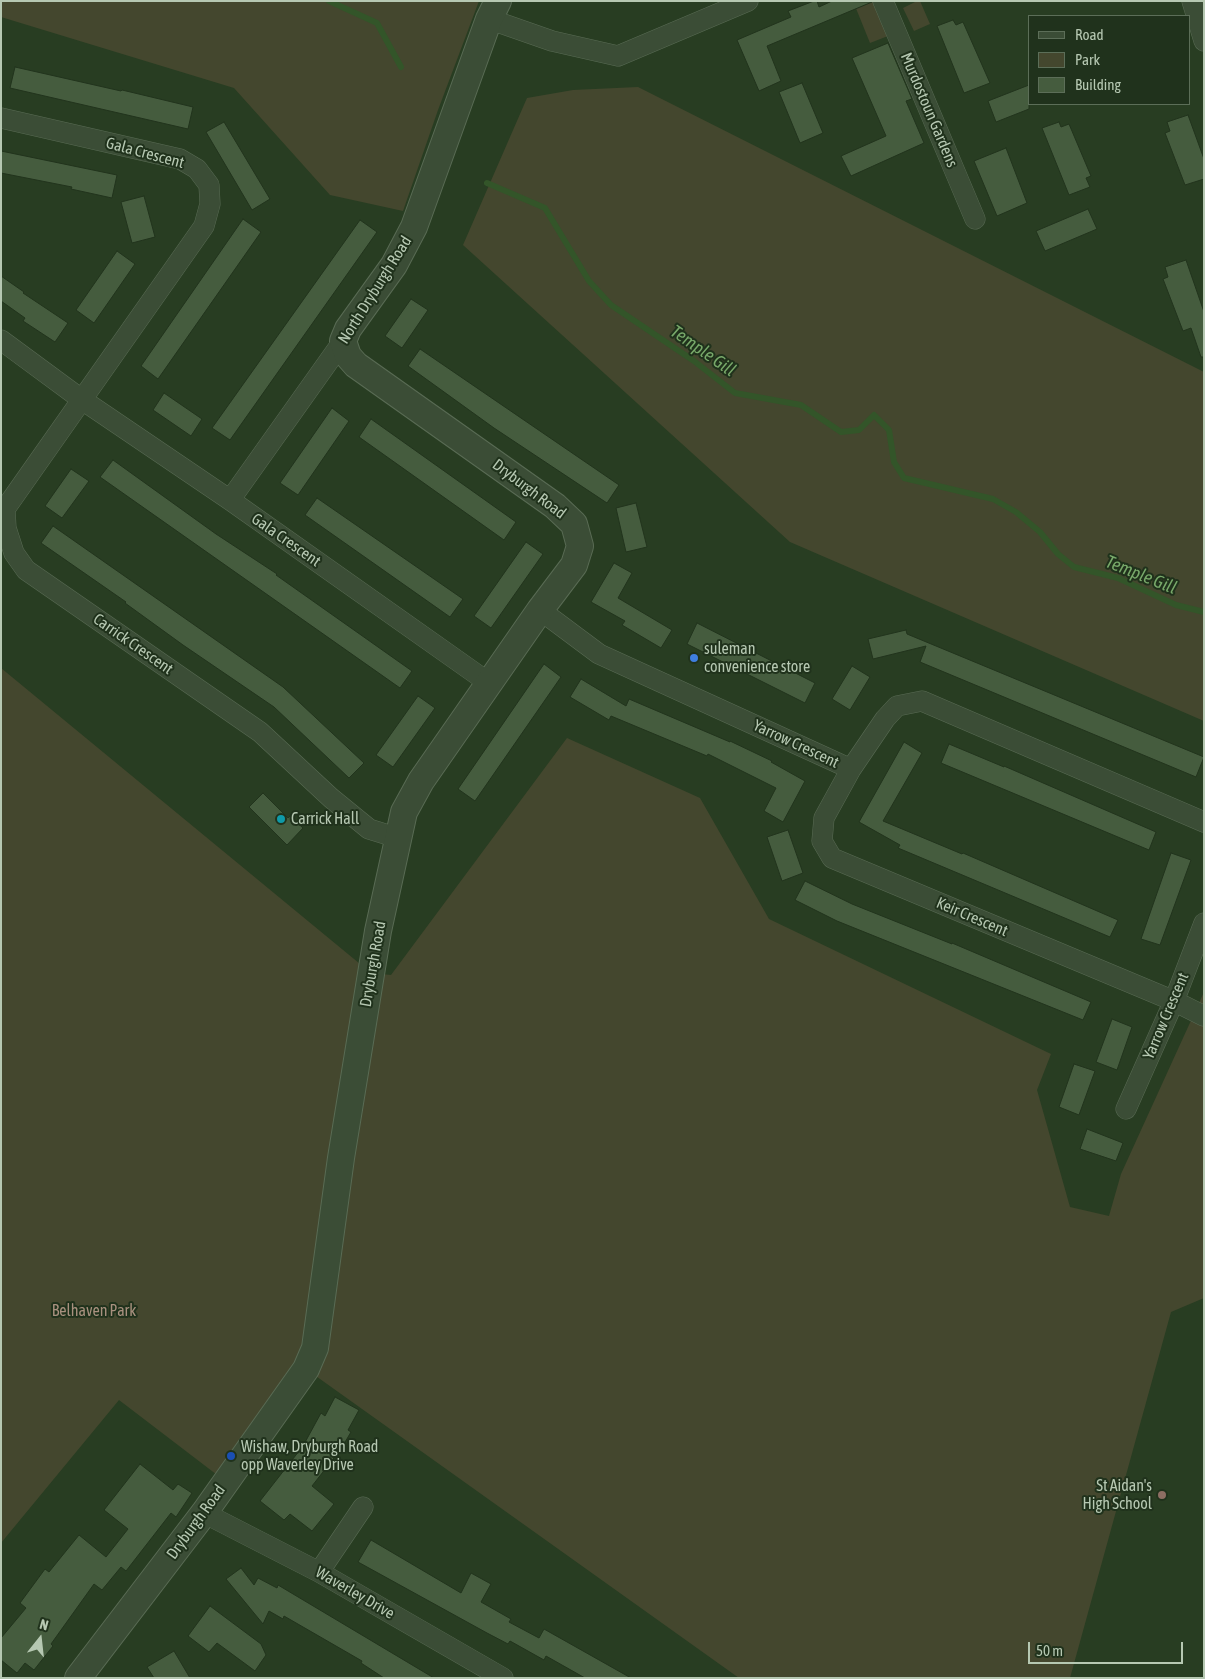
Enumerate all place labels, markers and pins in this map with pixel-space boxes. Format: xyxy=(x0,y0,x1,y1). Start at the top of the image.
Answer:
place label: suleman convenience store xyxy=(704,639,810,677)
marker: suleman convenience store xyxy=(688,652,700,664)
place label: Carrick Hall xyxy=(291,809,359,829)
marker: Carrick Hall xyxy=(275,813,287,825)
place label: Wishaw, Dryburgh Road opp Waverley Drive xyxy=(241,1437,378,1475)
marker: Wishaw, Dryburgh Road opp Waverley Drive xyxy=(225,1450,237,1462)
place label: St Aidan's High School xyxy=(1083,1476,1152,1514)
marker: St Aidan's High School xyxy=(1156,1489,1168,1501)

